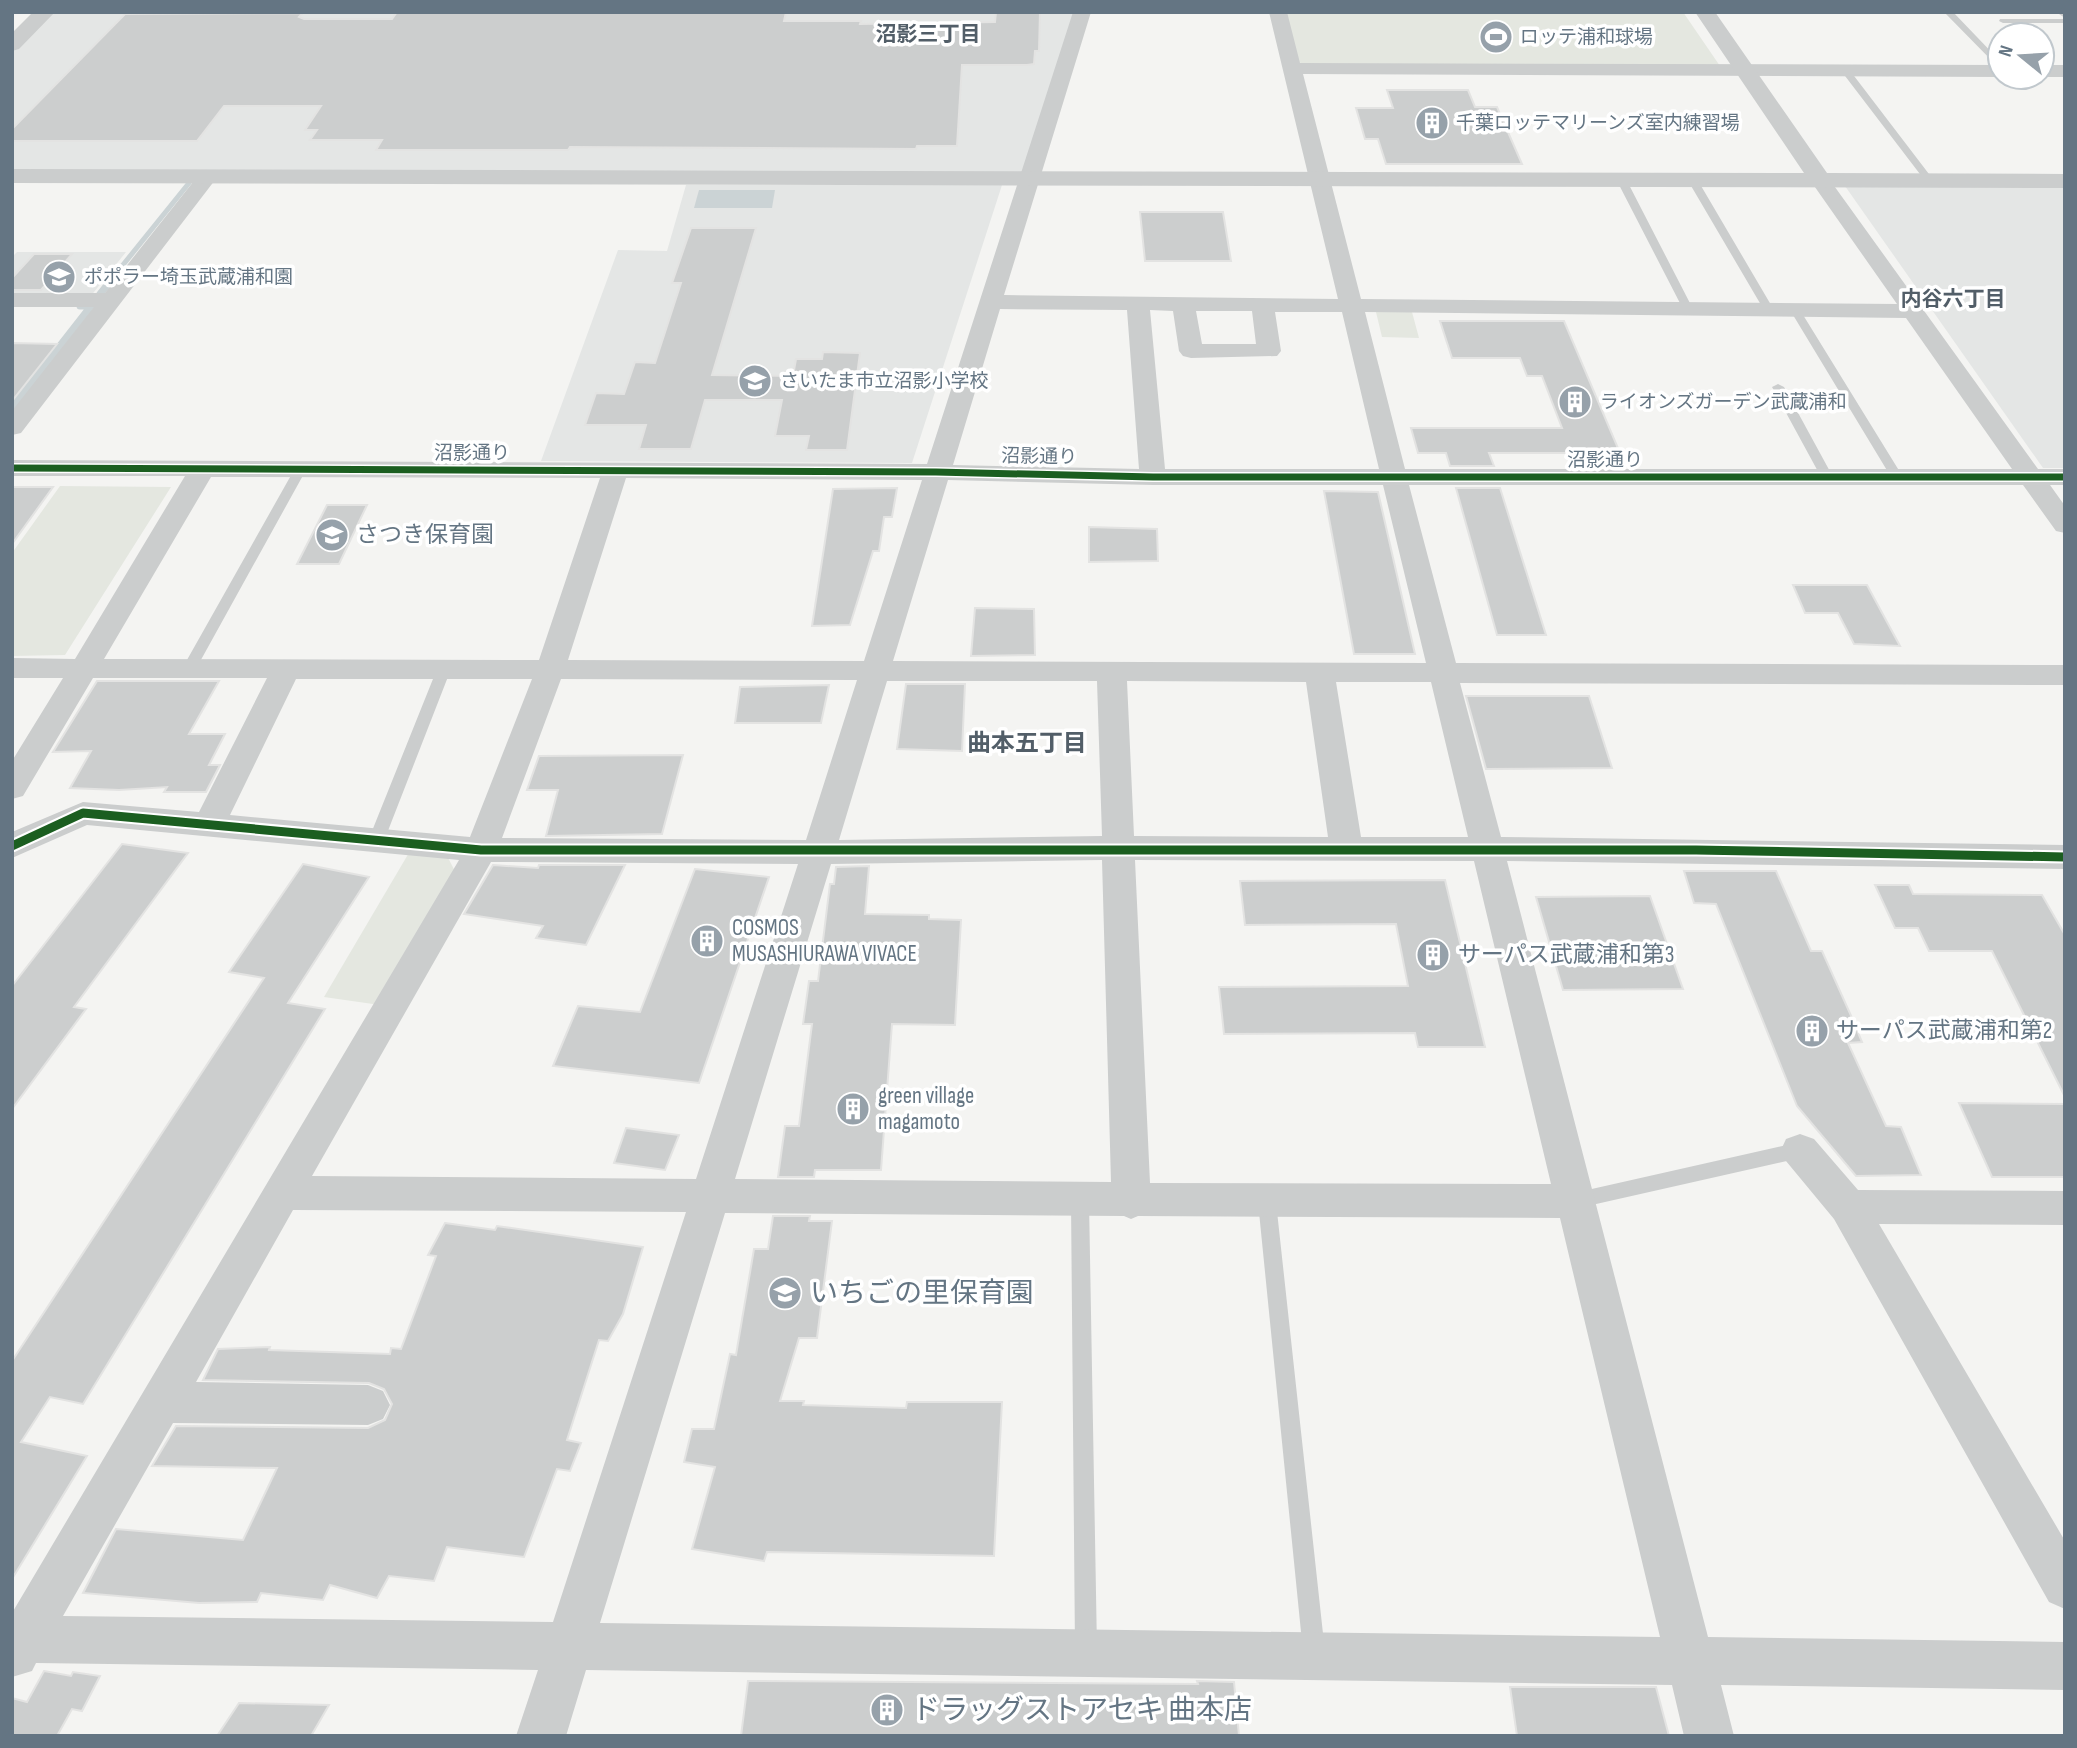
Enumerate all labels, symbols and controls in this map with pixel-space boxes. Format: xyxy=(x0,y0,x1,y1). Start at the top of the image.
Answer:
sports icon: ロッテ浦和球場 xyxy=(1477,18,1515,56)
north arrow xyxy=(1986,21,2056,91)
district label: 沼影三丁目 xyxy=(876,22,981,47)
place label: ロッテ浦和球場 xyxy=(1520,26,1653,49)
text: N xyxy=(1994,43,2019,60)
building icon: 千葉ロッテマリーンズ室内練習場 xyxy=(1413,104,1451,142)
place label: 千葉ロッテマリーンズ室内練習場 xyxy=(1456,112,1740,135)
school or university icon: ポポラー埼玉武蔵浦和園 xyxy=(40,258,78,296)
place label: ポポラー埼玉武蔵浦和園 xyxy=(84,266,293,289)
district label: 内谷六丁目 xyxy=(1901,287,2006,312)
school or university icon: さいたま市立沼影小学校 xyxy=(736,362,774,400)
place label: さいたま市立沼影小学校 xyxy=(780,370,988,393)
building icon: ライオンズガーデン武蔵浦和 xyxy=(1556,383,1594,421)
place label: ライオンズガーデン武蔵浦和 xyxy=(1600,391,1847,414)
street label: 沼影通り xyxy=(434,442,510,465)
street label: 沼影通り xyxy=(1001,445,1077,469)
street label: 沼影通り xyxy=(1567,449,1643,472)
school or university icon: さつき保育園 xyxy=(313,516,351,554)
place label: さつき保育園 xyxy=(356,521,494,549)
district label: 曲本五丁目 xyxy=(967,729,1087,758)
place label: COSMOS MUSASHIURAWA VIVACE xyxy=(732,914,917,968)
building icon: COSMOS MUSASHIURAWA VIVACE xyxy=(688,922,726,960)
building icon: サーパス武蔵浦和第3 xyxy=(1414,936,1452,974)
place label: サーパス武蔵浦和第3 xyxy=(1458,941,1674,969)
building icon: サーパス武蔵浦和第2 xyxy=(1793,1012,1831,1050)
place label: サーパス武蔵浦和第2 xyxy=(1836,1017,2052,1045)
place label: green village magamoto xyxy=(878,1082,974,1136)
building icon: green village magamoto xyxy=(834,1090,872,1128)
school or university icon: いちごの里保育園 xyxy=(766,1274,804,1312)
place label: いちごの里保育園 xyxy=(810,1277,1034,1310)
building icon: ドラッグストアセキ 曲本店 xyxy=(868,1691,906,1729)
place label: ドラッグストアセキ 曲本店 xyxy=(912,1694,1252,1727)

